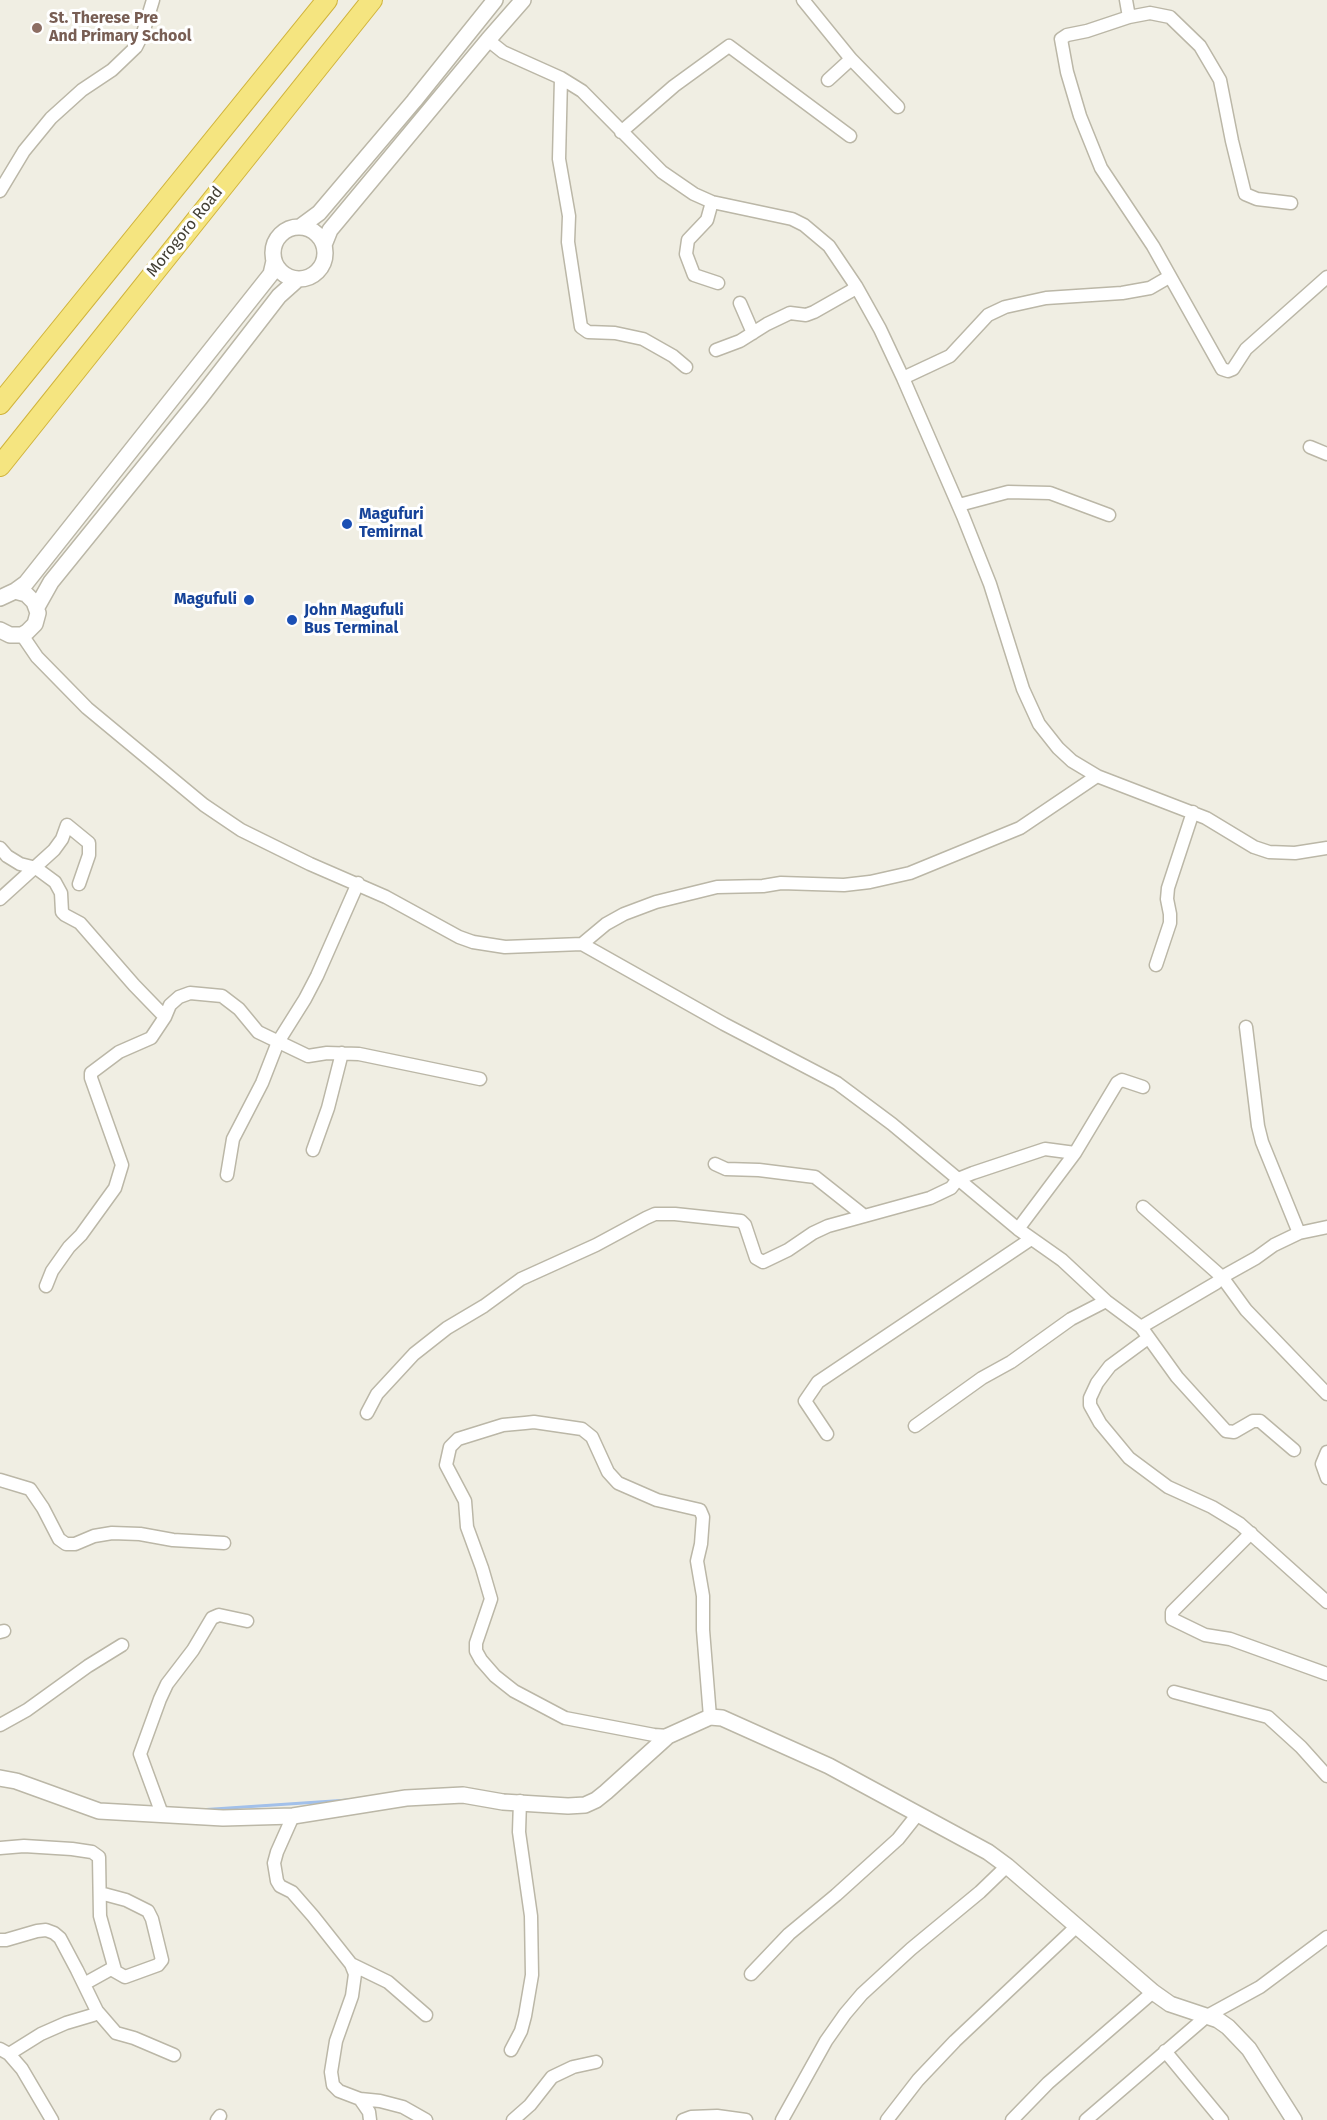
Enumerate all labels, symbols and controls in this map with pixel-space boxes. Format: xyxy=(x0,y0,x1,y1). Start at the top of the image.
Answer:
place label: St. Therese Pre And Primary School xyxy=(49,9,192,47)
marker: St. Therese Pre And Primary School xyxy=(30,21,44,35)
street label: Morogoro Road xyxy=(143,183,227,281)
place label: Magufuri Temirnal xyxy=(359,505,424,543)
marker: Magufuri Temirnal xyxy=(340,517,354,531)
place label: Magufuli xyxy=(174,590,237,610)
marker: Magufuli xyxy=(242,593,256,607)
place label: John Magufuli Bus Terminal xyxy=(304,601,404,639)
marker: John Magufuli Bus Terminal xyxy=(285,613,299,627)

